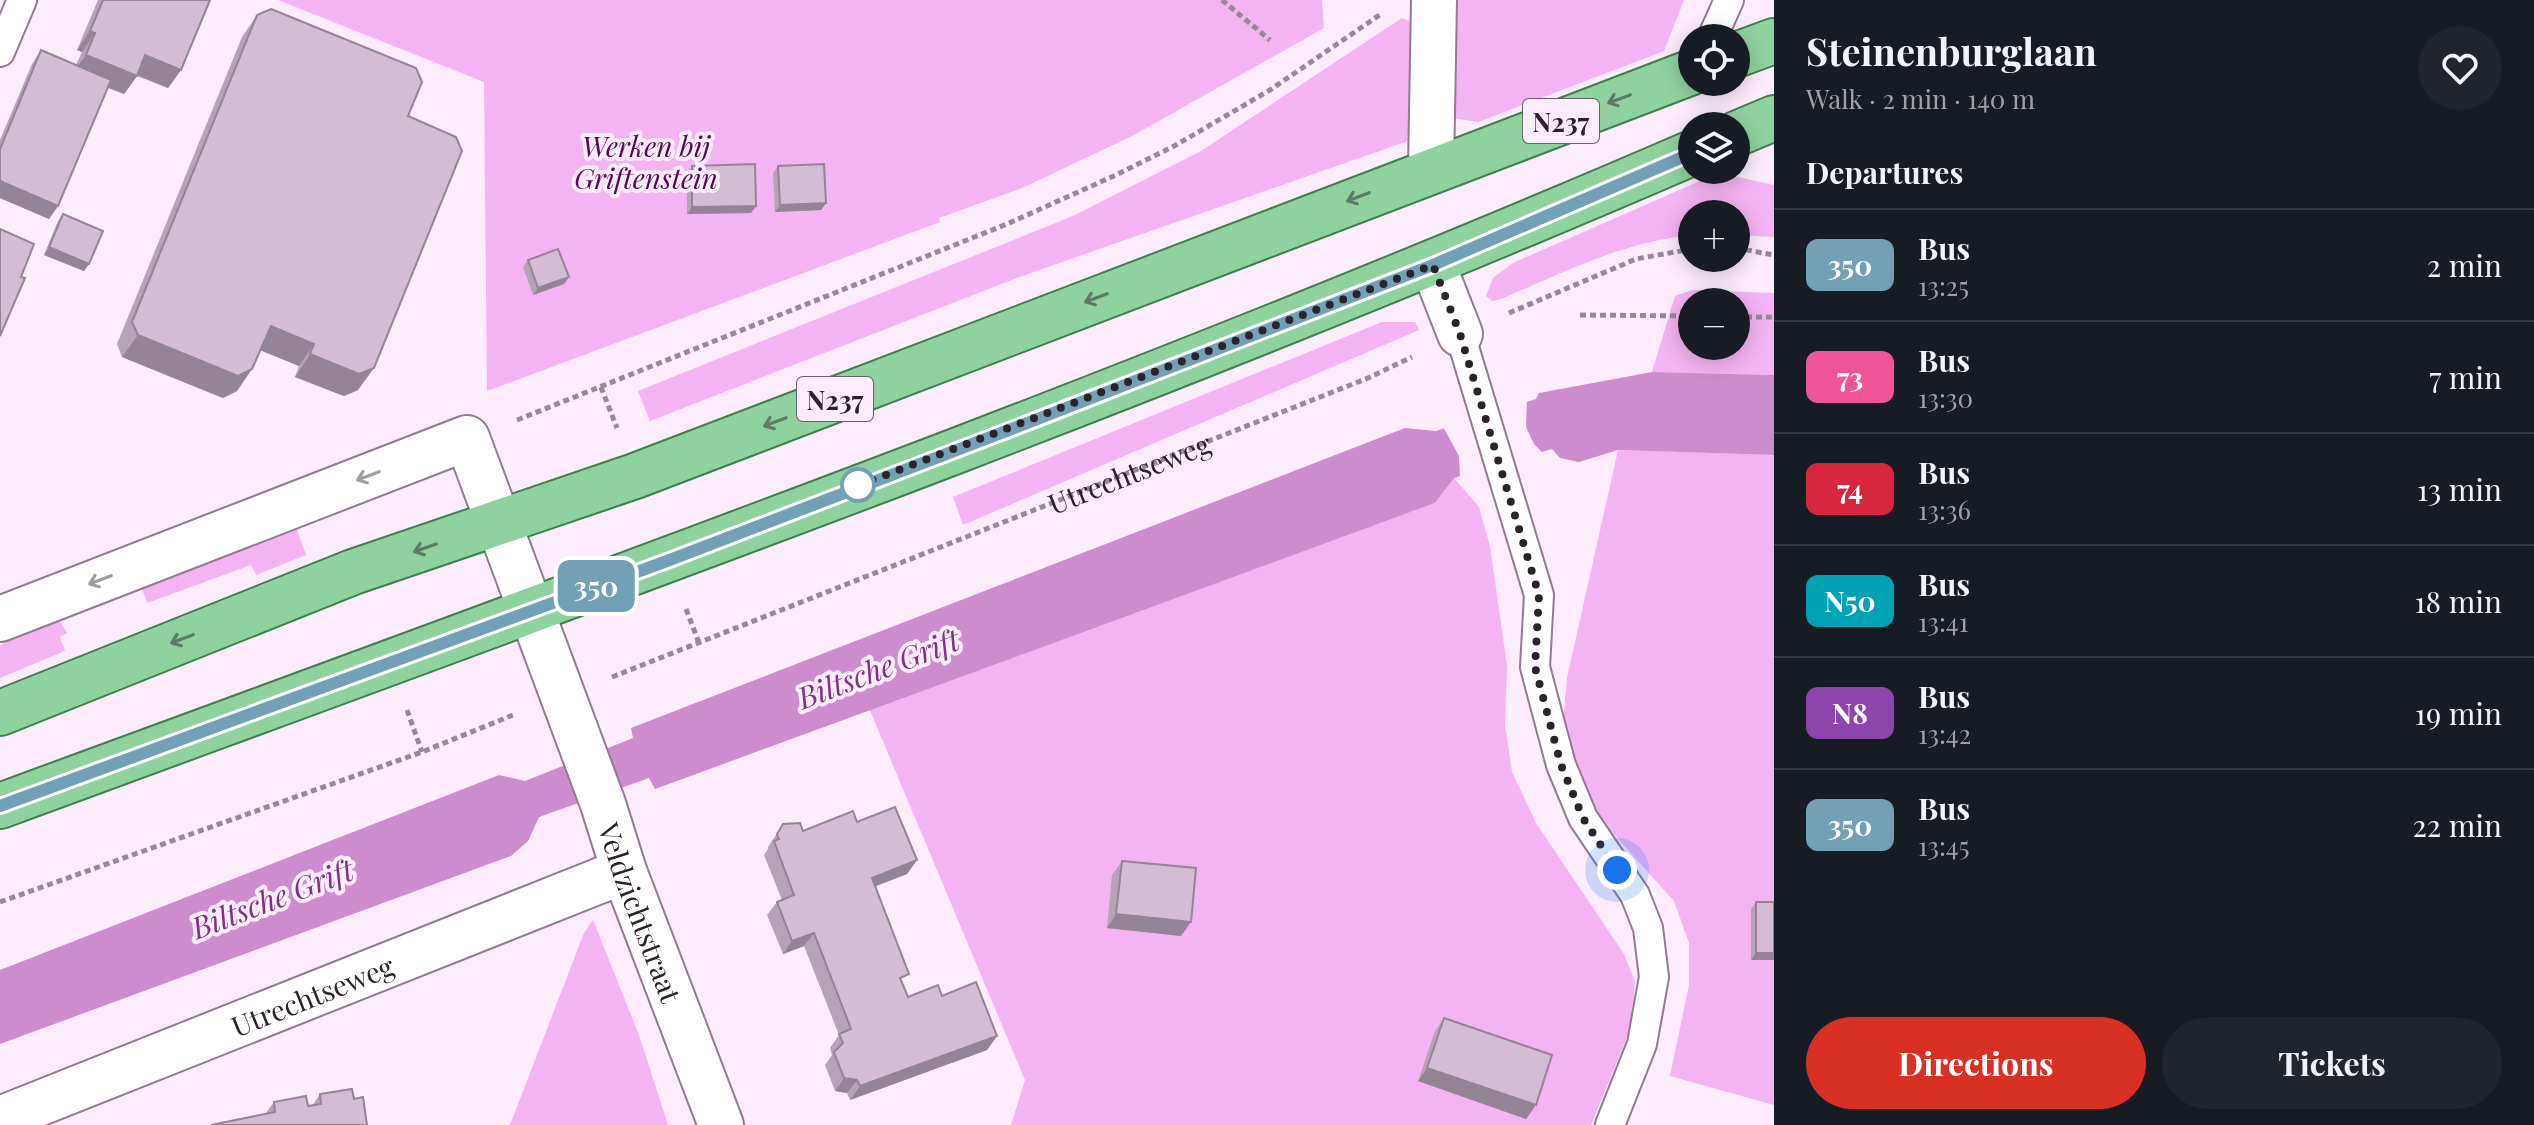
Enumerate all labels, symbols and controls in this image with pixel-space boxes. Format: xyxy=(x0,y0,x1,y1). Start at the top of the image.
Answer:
map controls xyxy=(1678,24,1750,360)
button: locate xyxy=(1678,24,1750,96)
text: Steinenburglaan xyxy=(1806,25,2097,76)
button: heart xyxy=(2418,26,2502,110)
text: Walk · 2 min · 140 m xyxy=(1806,81,2035,116)
one-way arrow xyxy=(1607,93,1632,107)
road number: N237 xyxy=(1523,99,1599,143)
button: layers xyxy=(1678,112,1750,184)
park label: Werken bij Griftenstein xyxy=(574,127,718,196)
text: Departures xyxy=(1806,152,1963,192)
one-way arrow xyxy=(1346,191,1371,205)
button: + xyxy=(1678,200,1750,272)
text: Bus xyxy=(1918,228,1970,268)
text: 2 min xyxy=(2427,245,2502,285)
text: 350 xyxy=(1828,246,1872,283)
text: 13:25 xyxy=(1918,268,1969,303)
button: − xyxy=(1678,288,1750,360)
one-way arrow xyxy=(1084,292,1109,306)
text: Bus xyxy=(1918,340,1970,380)
text: 7 min xyxy=(2429,357,2502,397)
text: 73 xyxy=(1837,358,1863,395)
road number: N237 xyxy=(797,377,873,421)
text: 13:30 xyxy=(1918,380,1973,415)
one-way arrow xyxy=(763,416,788,430)
street label: Utrechtseweg xyxy=(1042,424,1216,521)
text: Bus xyxy=(1918,452,1970,492)
unlabelled marker xyxy=(841,468,875,502)
text: 13 min xyxy=(2417,469,2502,509)
one-way arrow xyxy=(356,470,381,484)
text: 74 xyxy=(1837,470,1863,507)
text: 13:36 xyxy=(1918,492,1971,527)
one-way arrow xyxy=(413,542,438,557)
line badge: 350 xyxy=(550,560,642,612)
text: Bus xyxy=(1918,564,1970,604)
text: 350 xyxy=(574,567,618,604)
one-way arrow xyxy=(88,574,113,588)
text: 18 min xyxy=(2414,581,2502,621)
text: N50 xyxy=(1824,582,1876,619)
text: 13:41 xyxy=(1918,604,1968,639)
water label: Biltsche Grift xyxy=(790,618,967,718)
one-way arrow xyxy=(170,633,195,647)
text: Bus xyxy=(1918,676,1970,716)
text: 19 min xyxy=(2415,693,2502,733)
text: N8 xyxy=(1832,694,1868,731)
text: 13:42 xyxy=(1918,716,1971,751)
text: Bus xyxy=(1918,788,1970,828)
text: 22 min xyxy=(2412,805,2502,845)
text: 350 xyxy=(1828,806,1872,843)
street label: Veldzichtstraat xyxy=(591,817,691,1008)
text: 13:45 xyxy=(1918,828,1969,863)
water label: Biltsche Grift xyxy=(184,848,361,948)
your location xyxy=(1597,850,1637,890)
street label: Utrechtseweg xyxy=(225,946,399,1044)
button: Directions xyxy=(1806,1017,2146,1109)
button: Tickets xyxy=(2162,1017,2502,1109)

